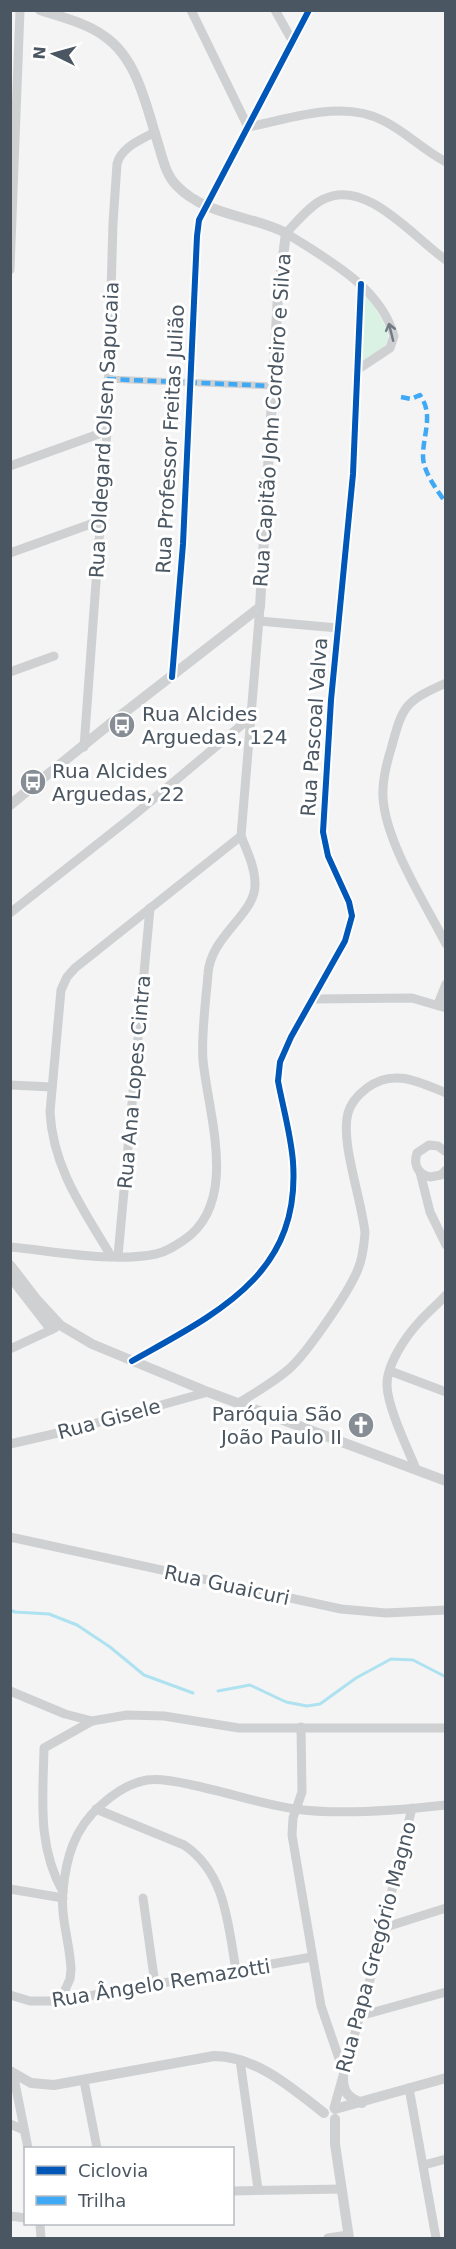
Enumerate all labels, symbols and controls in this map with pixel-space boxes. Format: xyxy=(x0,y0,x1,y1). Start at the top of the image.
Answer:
north arrow xyxy=(24,24,84,84)
text: N xyxy=(30,45,50,60)
street label: Rua Capitão John Cordeiro e Silva xyxy=(248,252,296,588)
street label: Rua Oldegard Olsen Sapucaia xyxy=(84,281,124,579)
street label: Rua Professor Freitas Julião xyxy=(151,304,189,574)
one-way arrow xyxy=(384,322,395,341)
street label: Rua Pascoal Valva xyxy=(296,637,332,817)
place label: Rua Alcides Arguedas, 124 xyxy=(142,702,288,749)
bus stop icon: Rua Alcides Arguedas, 124 xyxy=(107,710,137,740)
place label: Rua Alcides Arguedas, 22 xyxy=(52,759,185,806)
bus stop icon: Rua Alcides Arguedas, 22 xyxy=(18,767,48,797)
street label: Rua Ana Lopes Cintra xyxy=(113,974,155,1190)
street label: Rua Gisele xyxy=(55,1394,163,1444)
place label: Paróquia São João Paulo II xyxy=(212,1402,342,1449)
church icon: Paróquia São João Paulo II xyxy=(346,1410,376,1440)
street label: Rua Guaicuri xyxy=(162,1560,292,1610)
street label: Rua Papa Gregório Magno xyxy=(331,1819,421,2075)
street label: Rua Ângelo Remazotti xyxy=(50,1954,272,2012)
legend xyxy=(24,2147,234,2225)
text: Ciclovia xyxy=(78,2160,148,2181)
text: Trilha xyxy=(77,2190,126,2211)

